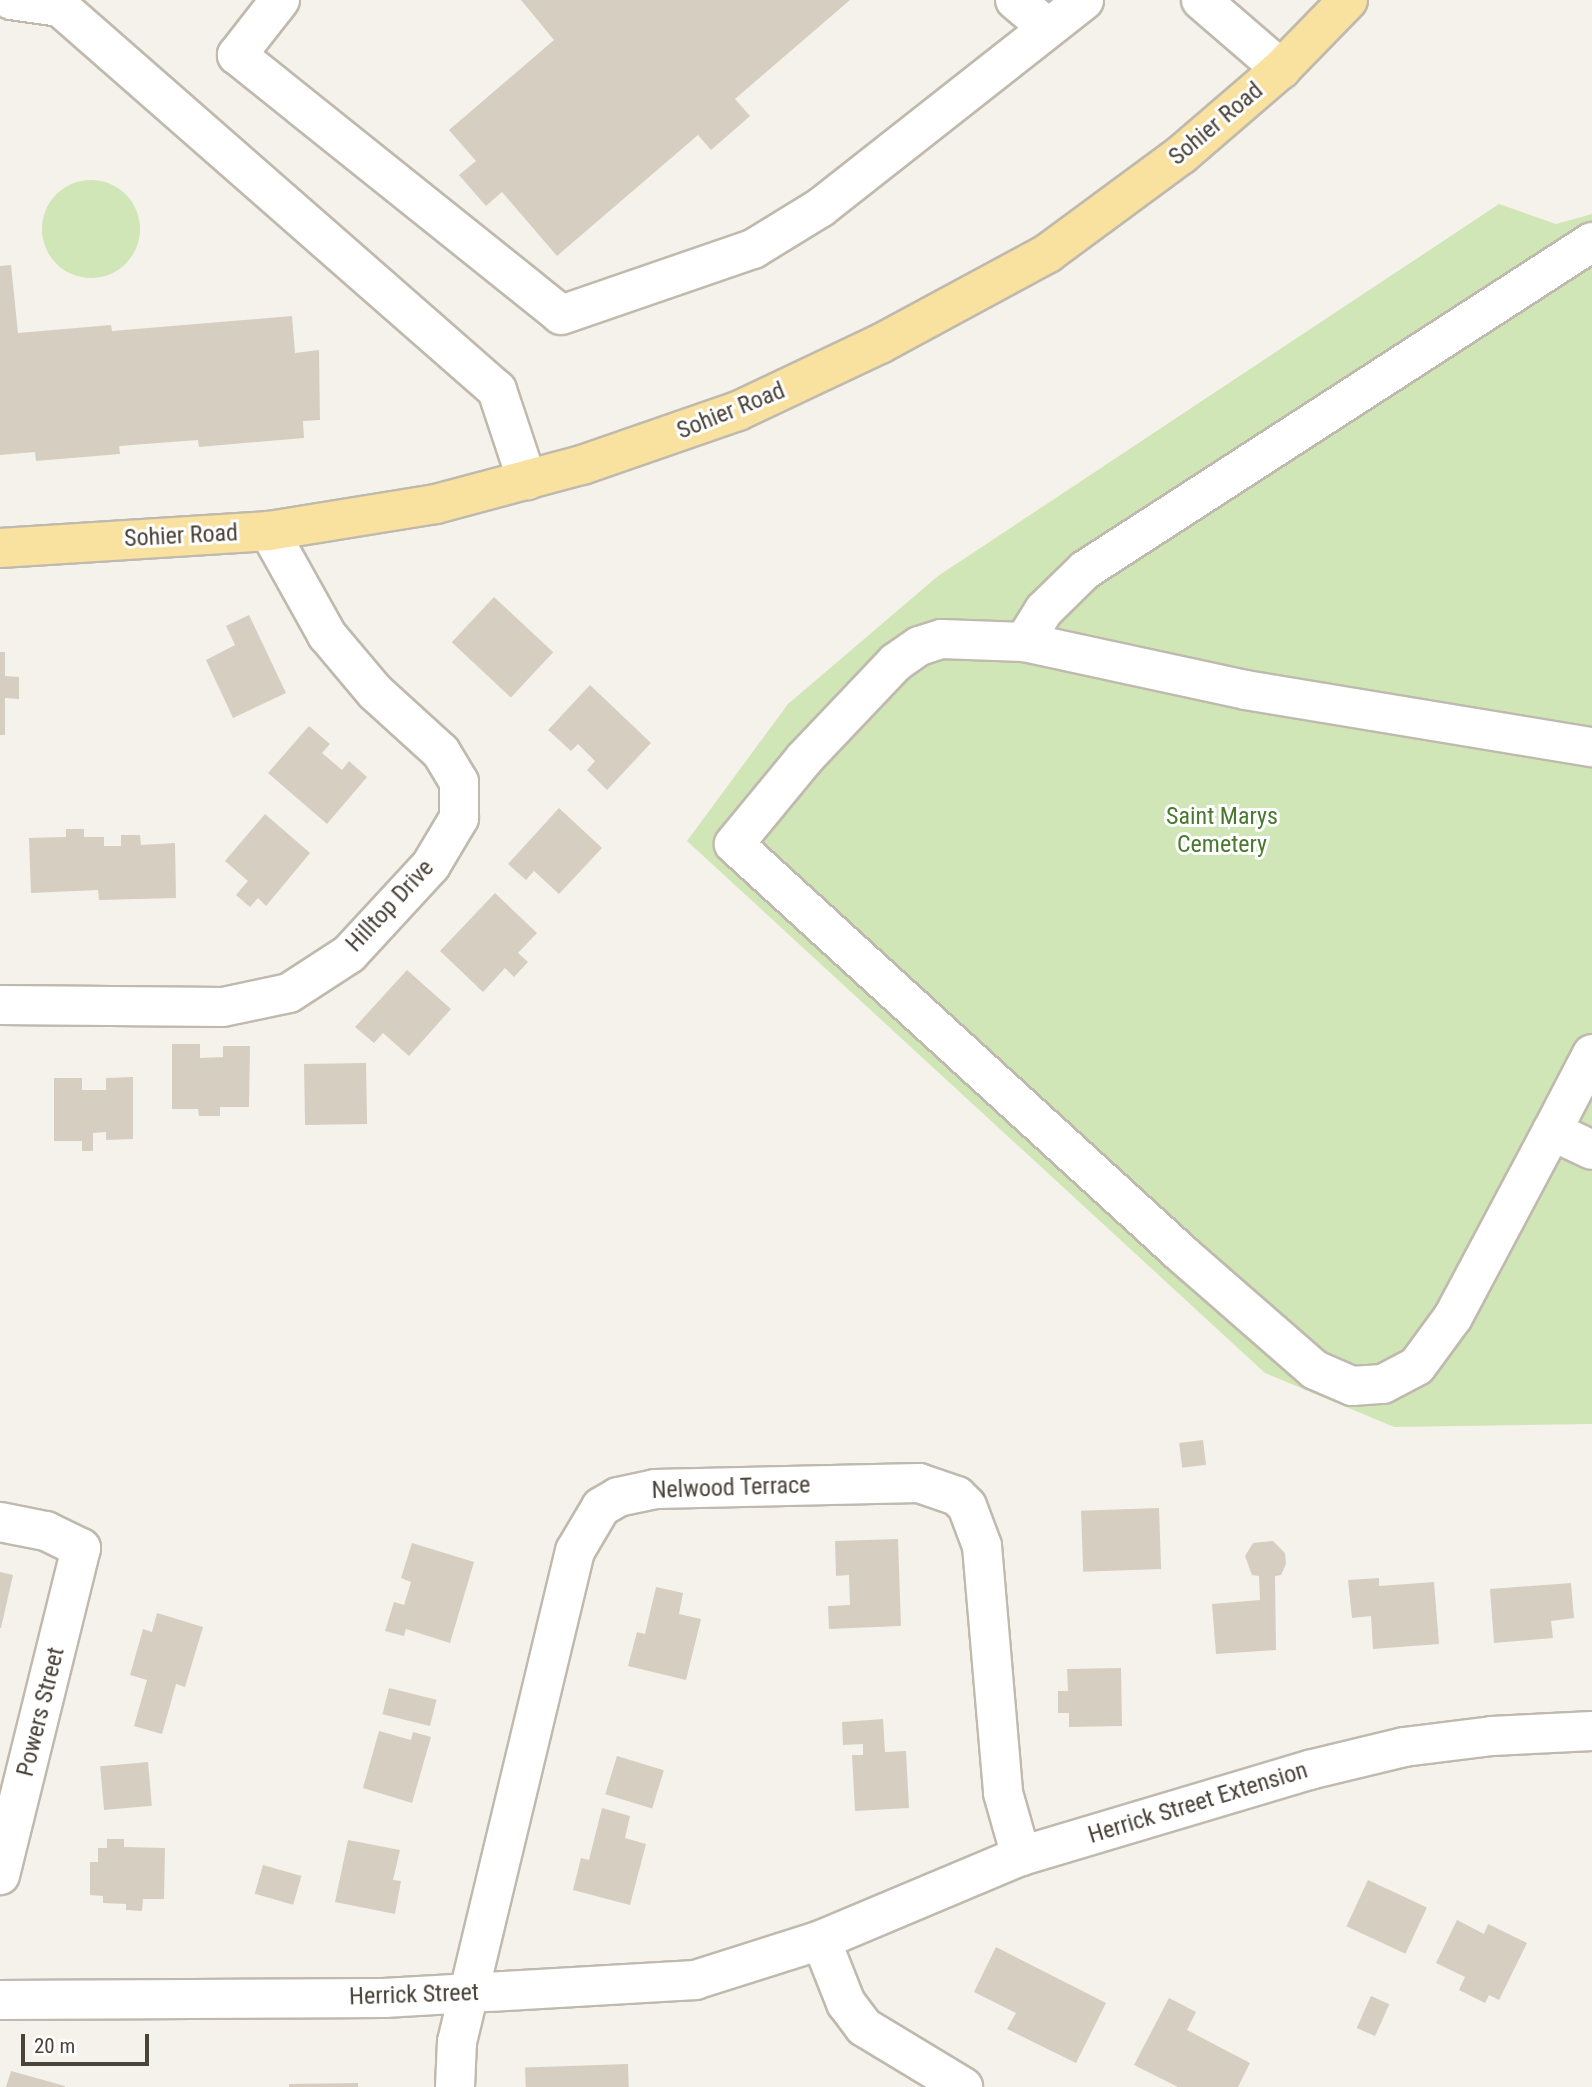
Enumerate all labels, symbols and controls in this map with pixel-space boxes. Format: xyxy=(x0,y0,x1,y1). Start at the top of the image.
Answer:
street label: Sohier Road xyxy=(1163,76,1269,172)
street label: Sohier Road xyxy=(673,376,789,446)
street label: Sohier Road xyxy=(123,519,239,553)
park label: Saint Marys Cemetery xyxy=(1166,803,1278,859)
street label: Hilltop Drive xyxy=(340,854,440,958)
street label: Nelwood Terrace xyxy=(651,1471,811,1505)
street label: Powers Street xyxy=(11,1644,71,1780)
street label: Herrick Street Extension xyxy=(1085,1756,1311,1850)
street label: Herrick Street xyxy=(349,1978,479,2012)
scale bar xyxy=(24,2021,152,2064)
text: 20 m xyxy=(34,2034,75,2058)

